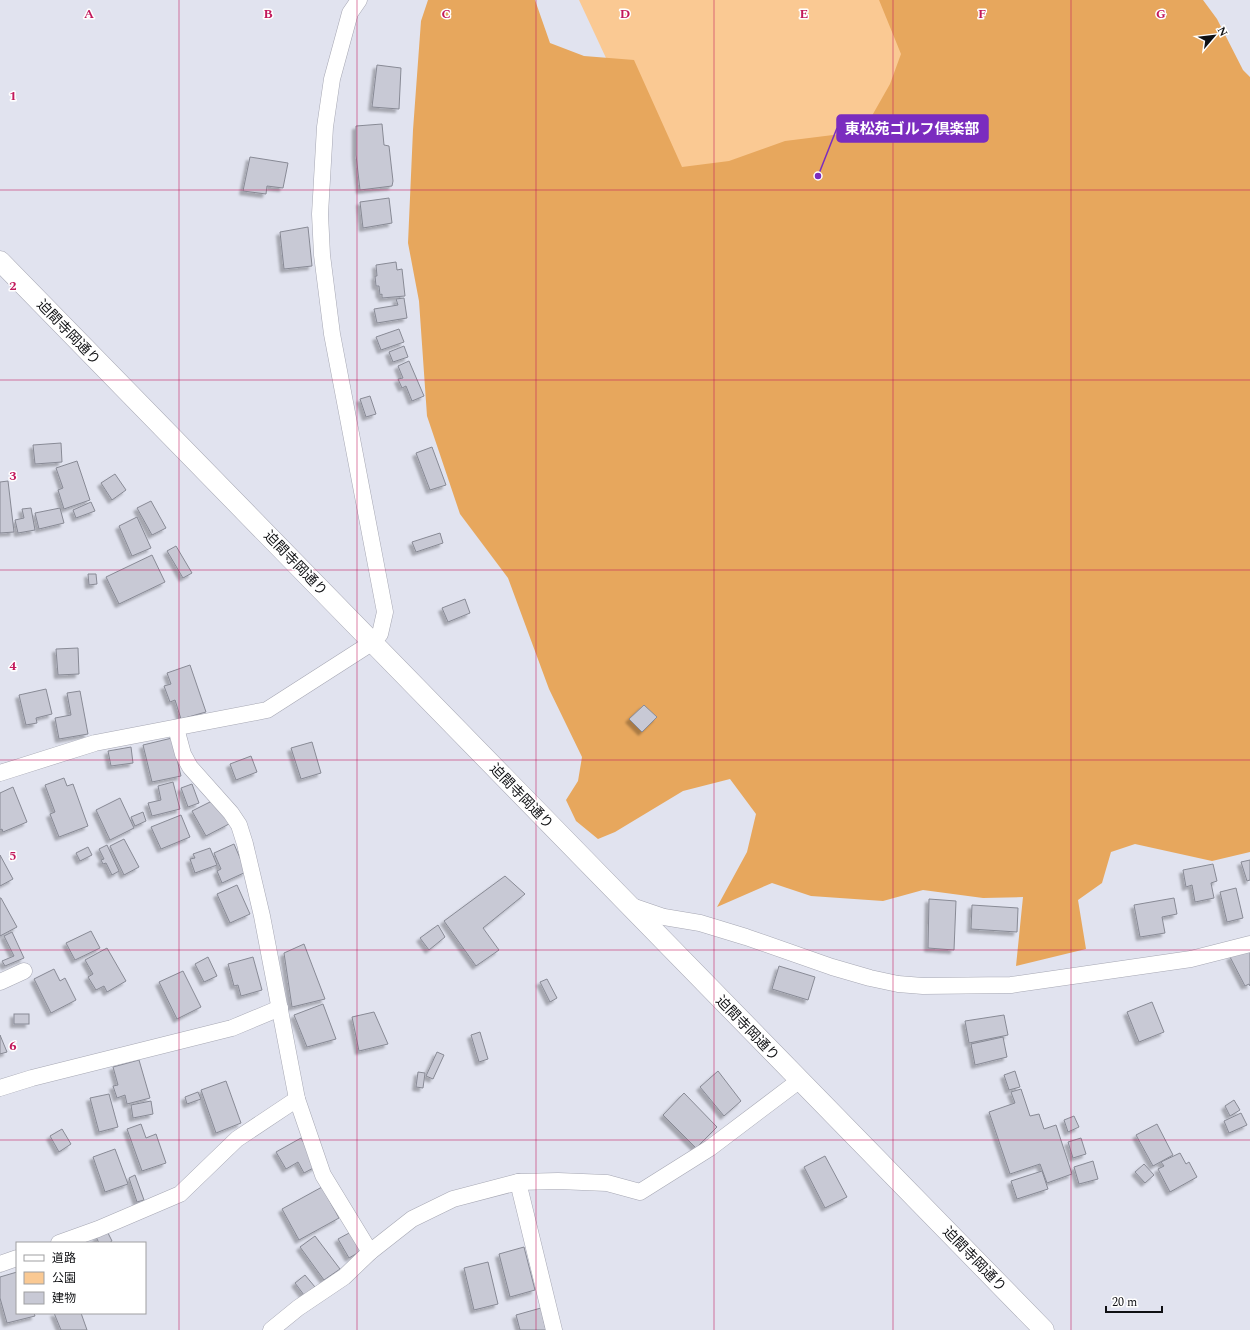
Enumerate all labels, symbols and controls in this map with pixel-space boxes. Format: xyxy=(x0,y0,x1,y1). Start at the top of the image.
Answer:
text: A xyxy=(84,4,94,24)
text: B xyxy=(263,4,273,24)
text: C xyxy=(441,4,451,24)
text: D xyxy=(620,4,630,24)
text: E xyxy=(800,4,809,24)
text: F xyxy=(978,4,986,24)
text: G xyxy=(1156,4,1166,24)
north arrow xyxy=(1194,16,1234,56)
text: N xyxy=(1213,24,1232,40)
text: 1 xyxy=(9,86,17,106)
callout: 東松苑ゴルフ倶楽部 xyxy=(837,115,988,142)
text: 東松苑ゴルフ倶楽部 xyxy=(844,118,980,141)
text: 2 xyxy=(9,276,17,296)
street label: 迫間寺岡通り xyxy=(32,295,105,370)
text: 3 xyxy=(9,466,17,486)
street label: 迫間寺岡通り xyxy=(259,526,332,601)
text: 4 xyxy=(9,656,17,676)
street label: 迫間寺岡通り xyxy=(485,759,558,834)
text: 5 xyxy=(9,846,17,866)
street label: 迫間寺岡通り xyxy=(711,991,784,1066)
text: 6 xyxy=(9,1036,17,1056)
street label: 迫間寺岡通り xyxy=(938,1222,1011,1297)
legend xyxy=(16,1242,146,1314)
text: 道路 xyxy=(52,1249,76,1268)
text: 公園 xyxy=(52,1269,76,1288)
scale bar xyxy=(1106,1288,1162,1314)
text: 建物 xyxy=(52,1289,76,1308)
text: 20 m xyxy=(1112,1293,1137,1312)

